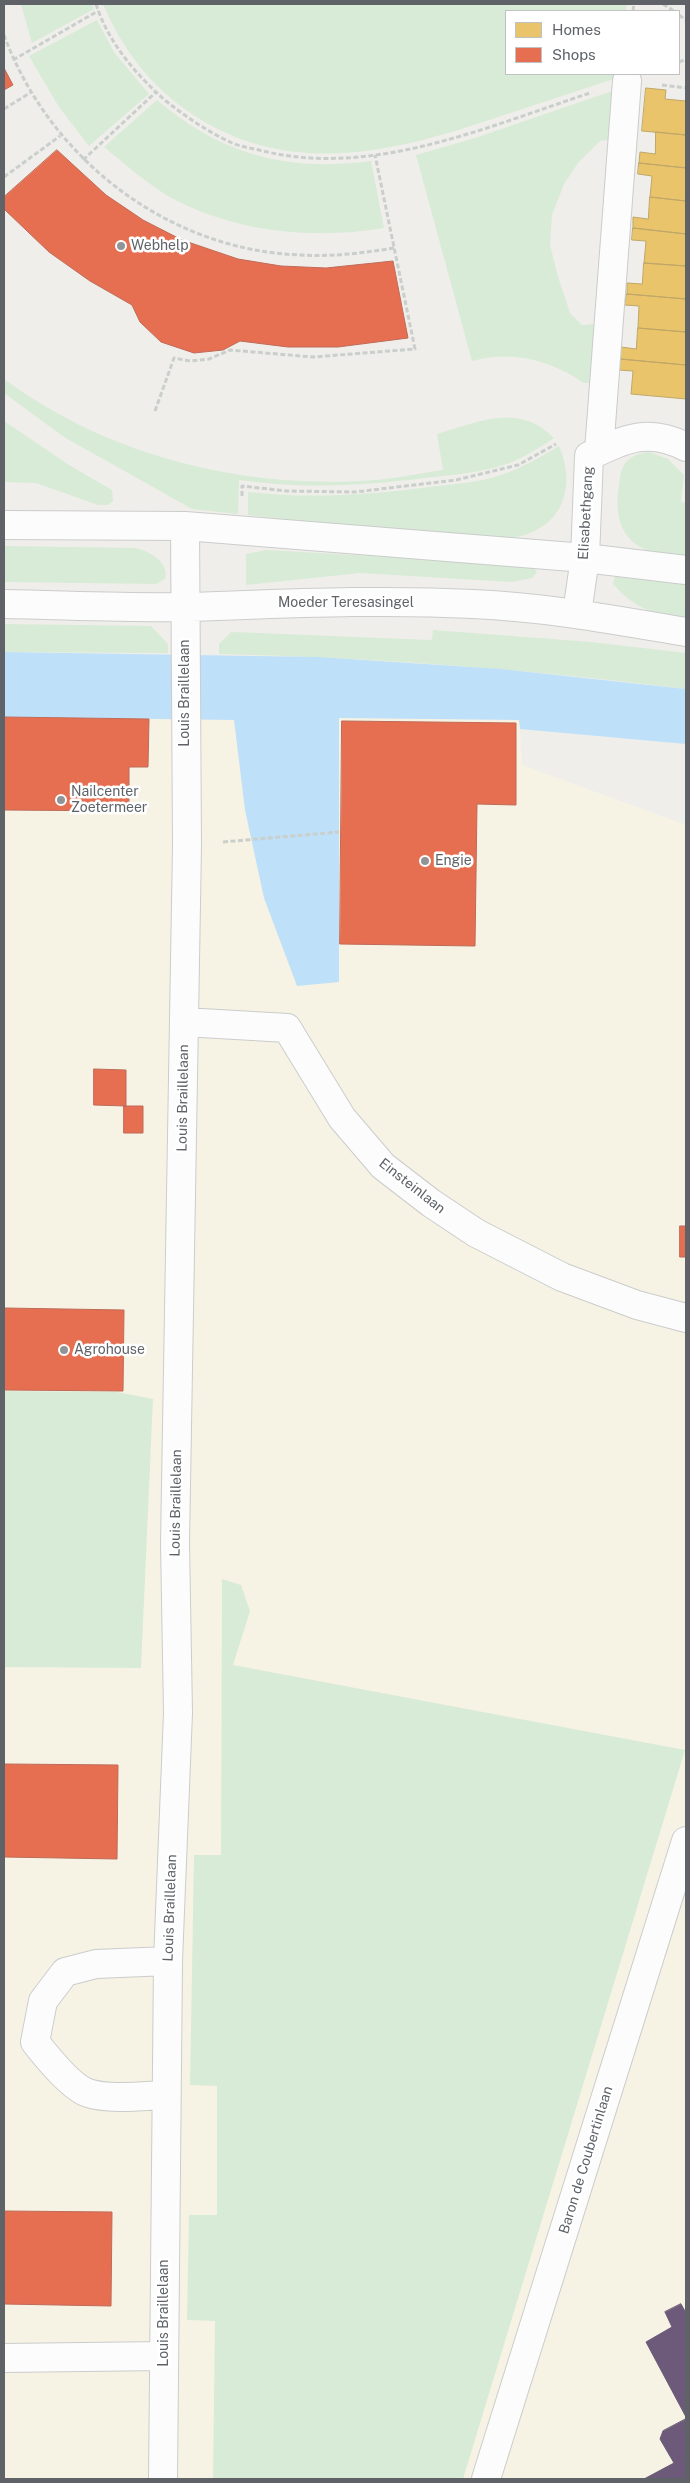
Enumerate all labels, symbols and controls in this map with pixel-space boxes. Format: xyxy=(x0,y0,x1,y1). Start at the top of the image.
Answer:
legend xyxy=(505,10,680,75)
text: Homes xyxy=(552,21,601,38)
text: Shops xyxy=(552,46,596,63)
place label: Webhelp xyxy=(131,238,189,254)
marker: Webhelp xyxy=(115,240,127,252)
street label: Elisabethgang xyxy=(575,466,597,560)
street label: Moeder Teresasingel xyxy=(278,595,414,611)
street label: Louis Braillelaan xyxy=(177,639,193,747)
place label: Nailcenter Zoetermeer xyxy=(71,784,147,816)
marker: Nailcenter Zoetermeer xyxy=(55,794,67,806)
place label: Engie xyxy=(435,853,472,869)
marker: Engie xyxy=(419,855,431,867)
street label: Louis Braillelaan xyxy=(174,1044,192,1152)
street label: Einsteinlaan xyxy=(375,1155,449,1217)
place label: Agrohouse xyxy=(74,1342,145,1358)
marker: Agrohouse xyxy=(58,1344,70,1356)
street label: Louis Braillelaan xyxy=(167,1449,185,1557)
street label: Louis Braillelaan xyxy=(160,1854,180,1962)
street label: Baron de Coubertinlaan xyxy=(556,2084,616,2236)
street label: Louis Braillelaan xyxy=(156,2259,172,2367)

